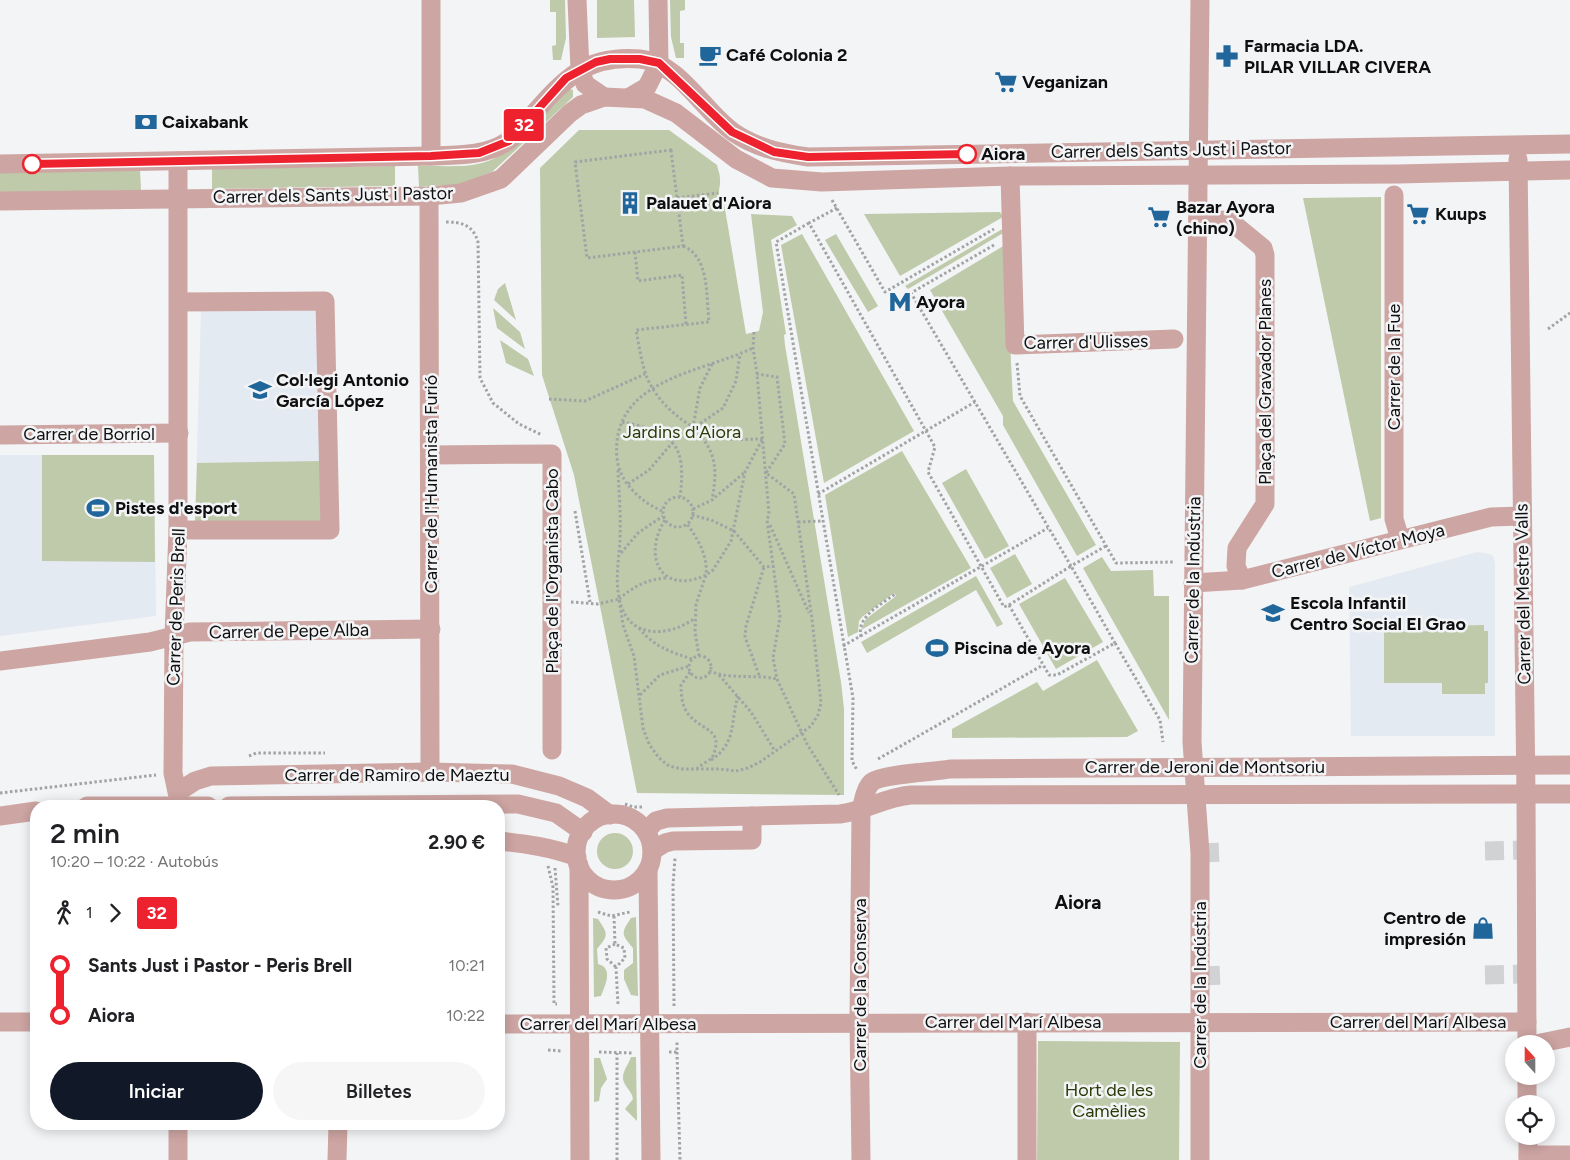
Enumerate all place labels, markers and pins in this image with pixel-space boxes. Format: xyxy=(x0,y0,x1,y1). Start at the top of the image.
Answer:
place label: Farmacia LDA. PILAR VILLAR CIVERA xyxy=(1244,35,1431,78)
cafe icon: Café Colonia 2 xyxy=(697,42,723,68)
pharmacy icon: Farmacia LDA. PILAR VILLAR CIVERA xyxy=(1214,43,1240,69)
place label: Café Colonia 2 xyxy=(726,44,847,66)
supermarket icon: Veganizan xyxy=(993,69,1019,95)
place label: Veganizan xyxy=(1022,71,1108,93)
bank icon: Caixabank xyxy=(133,109,159,135)
place label: Caixabank xyxy=(162,111,249,133)
place label: Aiora xyxy=(981,143,1025,165)
marker: Aiora xyxy=(957,144,977,164)
unlabelled marker xyxy=(22,154,42,174)
building icon: Palauet d'Aiora xyxy=(617,190,643,216)
place label: Palauet d'Aiora xyxy=(646,192,772,214)
place label: Bazar Ayora (chino) xyxy=(1176,196,1275,239)
supermarket icon: Kuups xyxy=(1405,201,1431,227)
place label: Kuups xyxy=(1435,203,1487,225)
supermarket icon: Bazar Ayora (chino) xyxy=(1146,204,1172,230)
metro station icon: Ayora xyxy=(887,289,913,315)
place label: Ayora xyxy=(916,291,965,313)
place label: Col·legi Antonio García López xyxy=(276,369,409,412)
school or university icon: Col·legi Antonio García López xyxy=(247,377,273,403)
sports icon: Pistes d'esport xyxy=(85,495,111,521)
place label: Pistes d'esport xyxy=(115,497,238,519)
place label: Escola Infantil Centro Social El Grao xyxy=(1290,592,1466,635)
school or university icon: Escola Infantil Centro Social El Grao xyxy=(1260,600,1286,626)
sports icon: Piscina de Ayora xyxy=(924,635,950,661)
place label: Piscina de Ayora xyxy=(954,637,1091,659)
place label: Centro de impresión xyxy=(1383,907,1466,950)
shop icon: Centro de impresión xyxy=(1470,915,1496,941)

